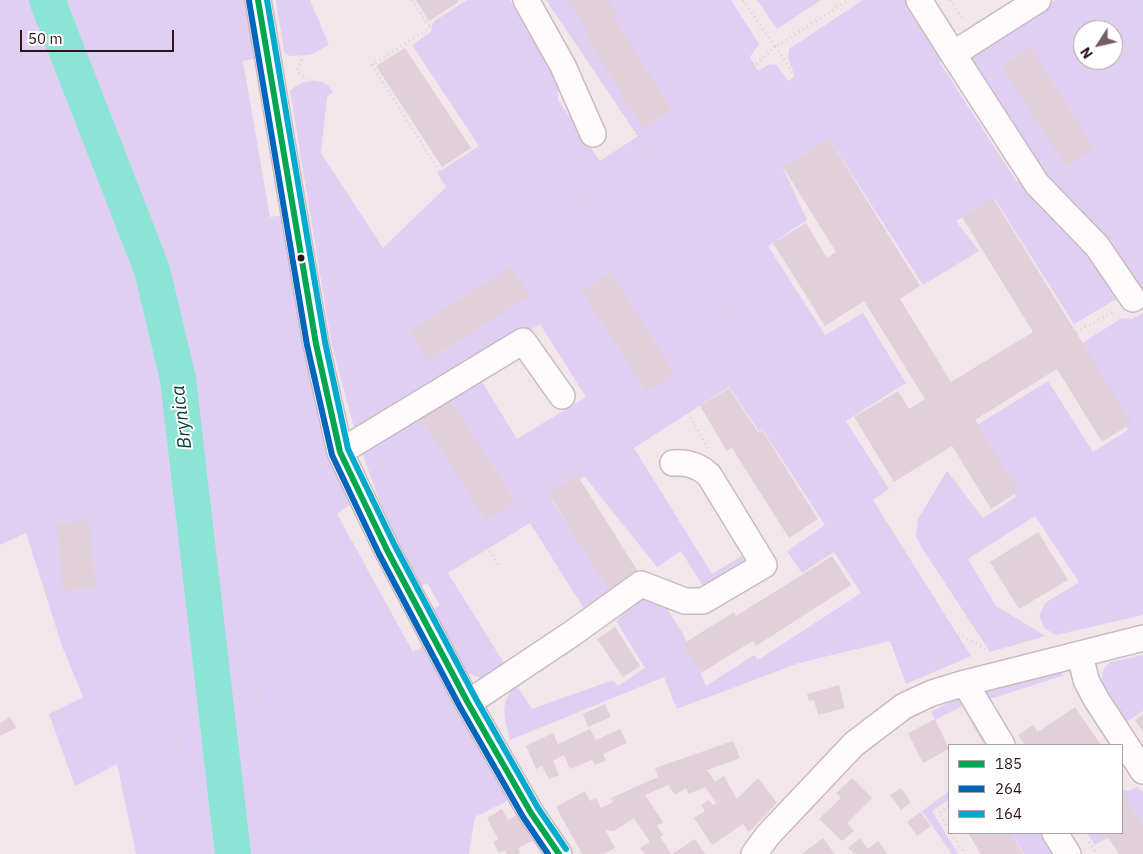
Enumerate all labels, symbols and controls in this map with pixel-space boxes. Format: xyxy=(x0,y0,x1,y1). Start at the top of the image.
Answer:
scale bar xyxy=(22,20,176,52)
north arrow xyxy=(1073,20,1123,70)
text: 50 m xyxy=(28,29,63,48)
text: N xyxy=(1076,44,1097,62)
unlabelled marker xyxy=(296,253,306,263)
water label: Brynica xyxy=(167,384,197,450)
legend xyxy=(948,744,1123,834)
text: 185 xyxy=(995,754,1022,773)
text: 264 xyxy=(995,779,1022,798)
text: 164 xyxy=(995,804,1022,823)

